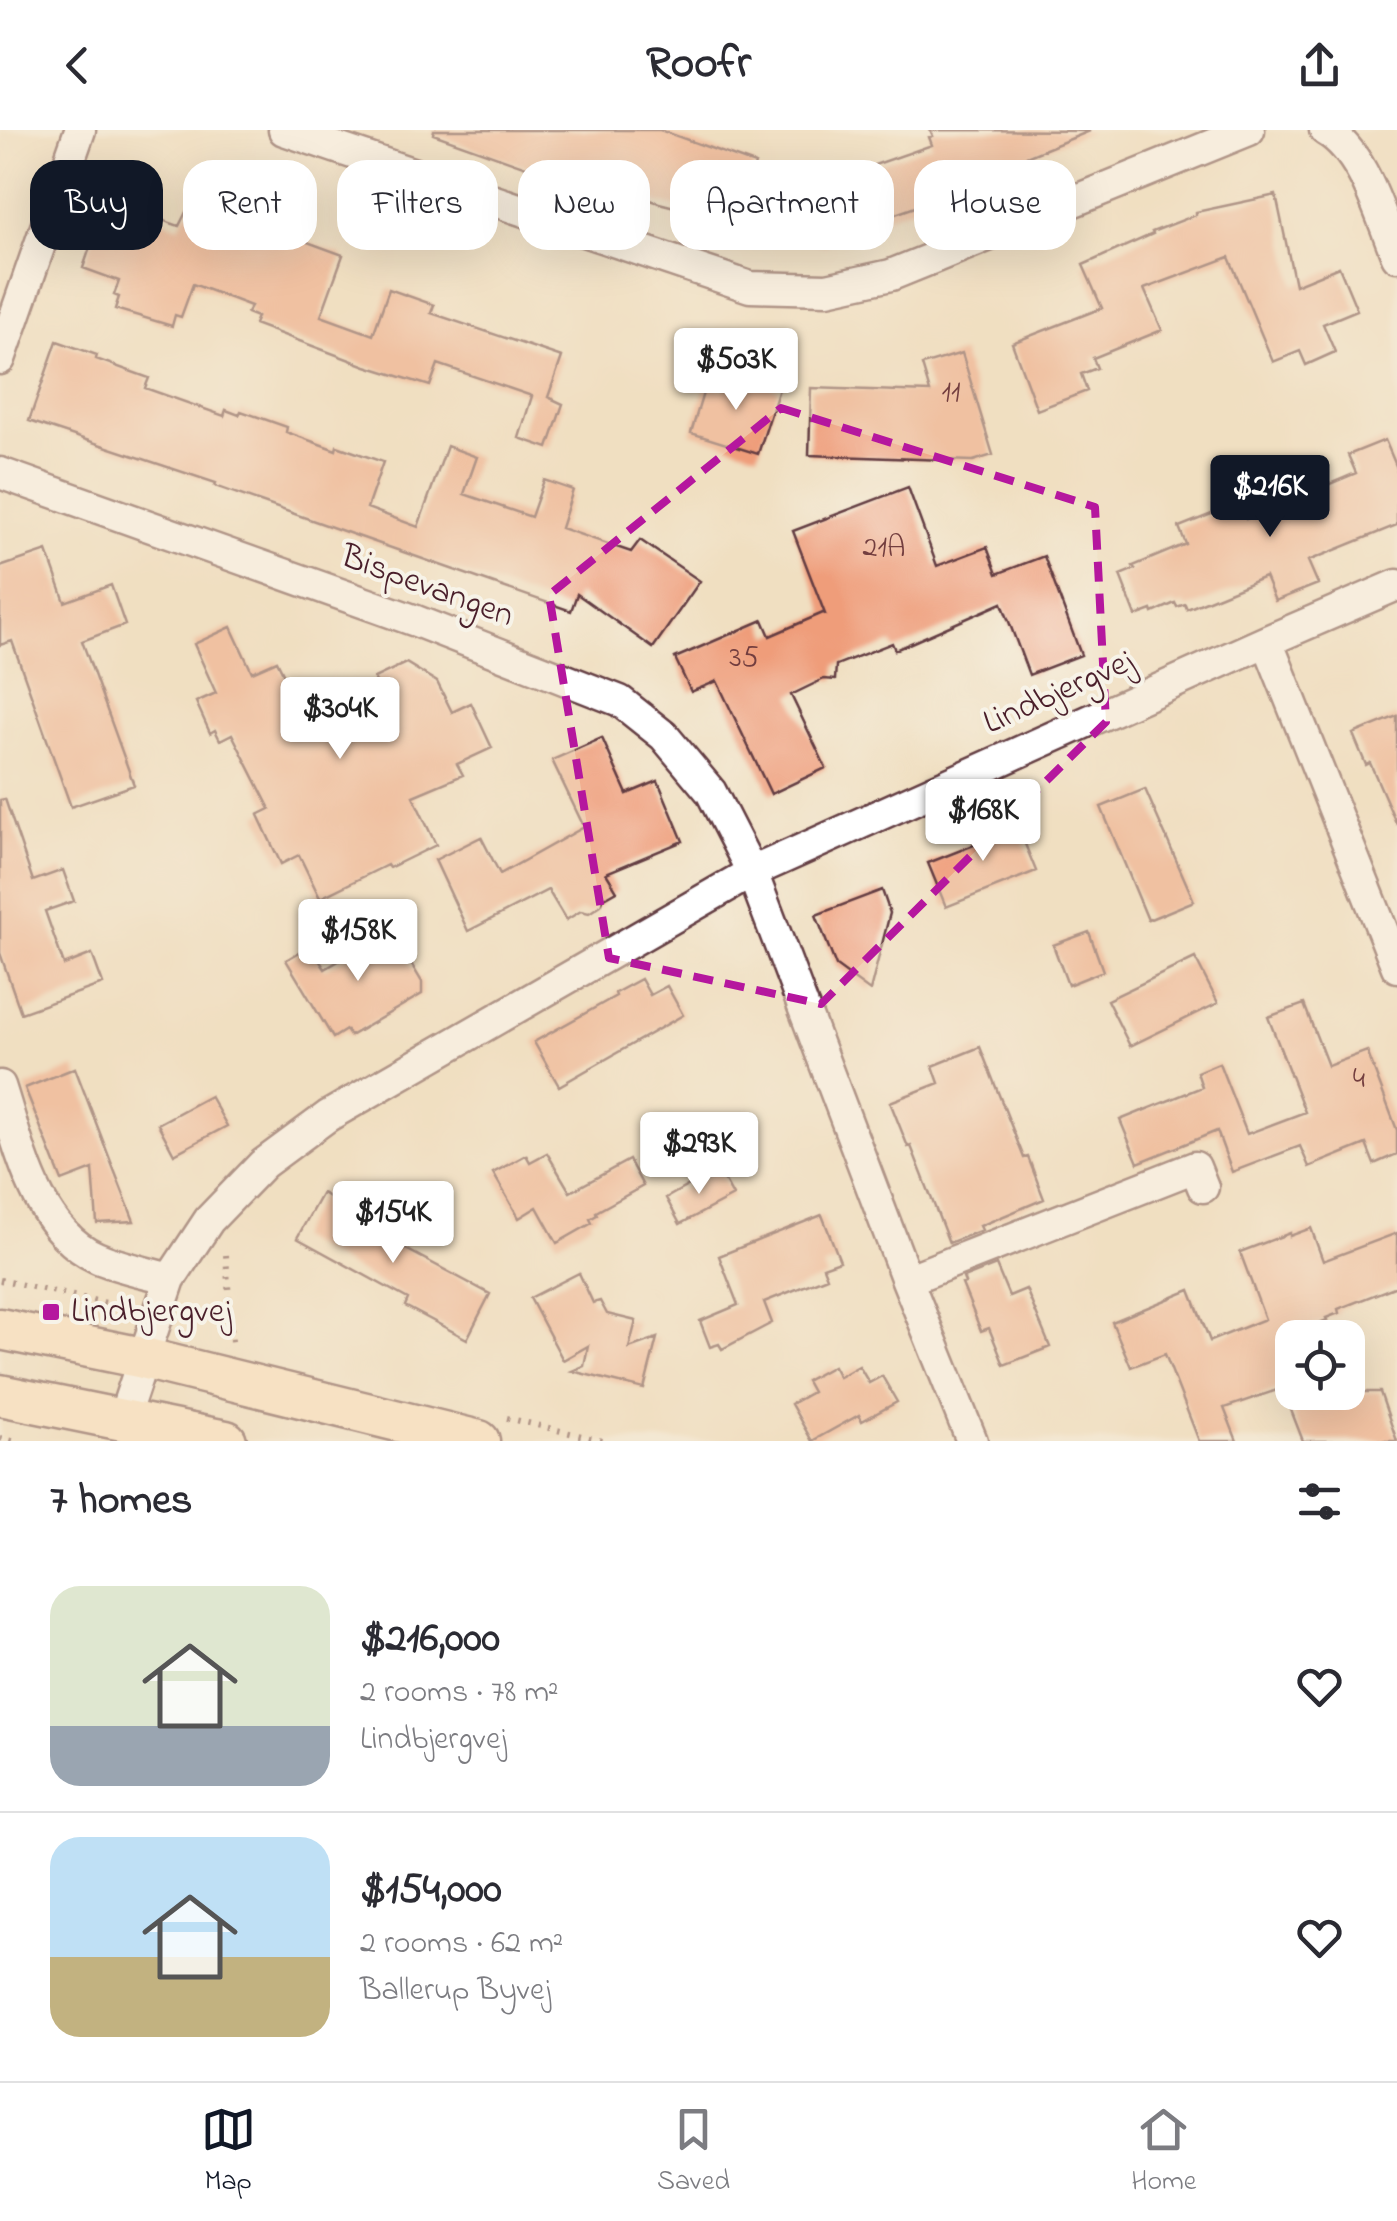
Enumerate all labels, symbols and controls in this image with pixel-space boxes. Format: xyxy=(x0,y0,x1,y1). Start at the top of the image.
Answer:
text: Roofr xyxy=(646,32,751,98)
icon: back xyxy=(50,38,105,93)
icon: share xyxy=(1292,38,1347,93)
chip: Buy xyxy=(30,160,163,250)
chip: Rent xyxy=(183,160,317,250)
chip: Filters xyxy=(337,160,498,250)
chip: New xyxy=(518,160,650,250)
chip: Apartment xyxy=(670,160,894,250)
chip: House xyxy=(914,160,1076,250)
pin: $503K xyxy=(666,328,806,413)
text: $503K xyxy=(696,337,776,384)
house number: 11 xyxy=(941,372,961,416)
pin: $216K xyxy=(1200,455,1340,540)
text: $216K xyxy=(1232,464,1308,511)
house number: 21A xyxy=(863,527,905,571)
street label: Bispevangen xyxy=(332,532,521,642)
house number: 35 xyxy=(729,637,759,681)
street label: Lindbjergvej xyxy=(975,637,1144,749)
pin: $304K xyxy=(270,677,410,762)
text: $304K xyxy=(302,686,378,733)
pin: $168K xyxy=(913,779,1053,864)
text: $168K xyxy=(947,788,1019,835)
pin: $158K xyxy=(288,899,428,984)
text: $158K xyxy=(320,908,396,955)
house number: 4 xyxy=(1353,1058,1365,1102)
pin: $293K xyxy=(629,1112,769,1197)
text: $293K xyxy=(662,1121,736,1168)
pin: $154K xyxy=(323,1181,463,1266)
text: $154K xyxy=(355,1190,431,1237)
place label: Lindbjergvej xyxy=(71,1287,232,1338)
marker: Lindbjergvej xyxy=(40,1301,62,1323)
map controls xyxy=(1275,1320,1365,1410)
button: locate xyxy=(1275,1320,1365,1410)
text: 7 homes xyxy=(50,1471,192,1532)
icon: filters xyxy=(1292,1474,1347,1529)
text: $216,000 xyxy=(360,1609,500,1670)
icon: home xyxy=(130,1626,250,1746)
icon: heart xyxy=(1292,1659,1347,1714)
text: 2 rooms · 78 m² xyxy=(360,1670,559,1717)
text: Lindbjergvej xyxy=(360,1717,507,1764)
text: $154,000 xyxy=(360,1860,502,1921)
icon: home xyxy=(130,1877,250,1997)
icon: heart xyxy=(1292,1910,1347,1965)
text: 2 rooms · 62 m² xyxy=(360,1921,563,1968)
text: Ballerup Byvej xyxy=(360,1968,551,2015)
tab: Map xyxy=(201,2102,256,2203)
tab: Saved xyxy=(657,2102,730,2203)
tab: Home xyxy=(1131,2102,1196,2203)

